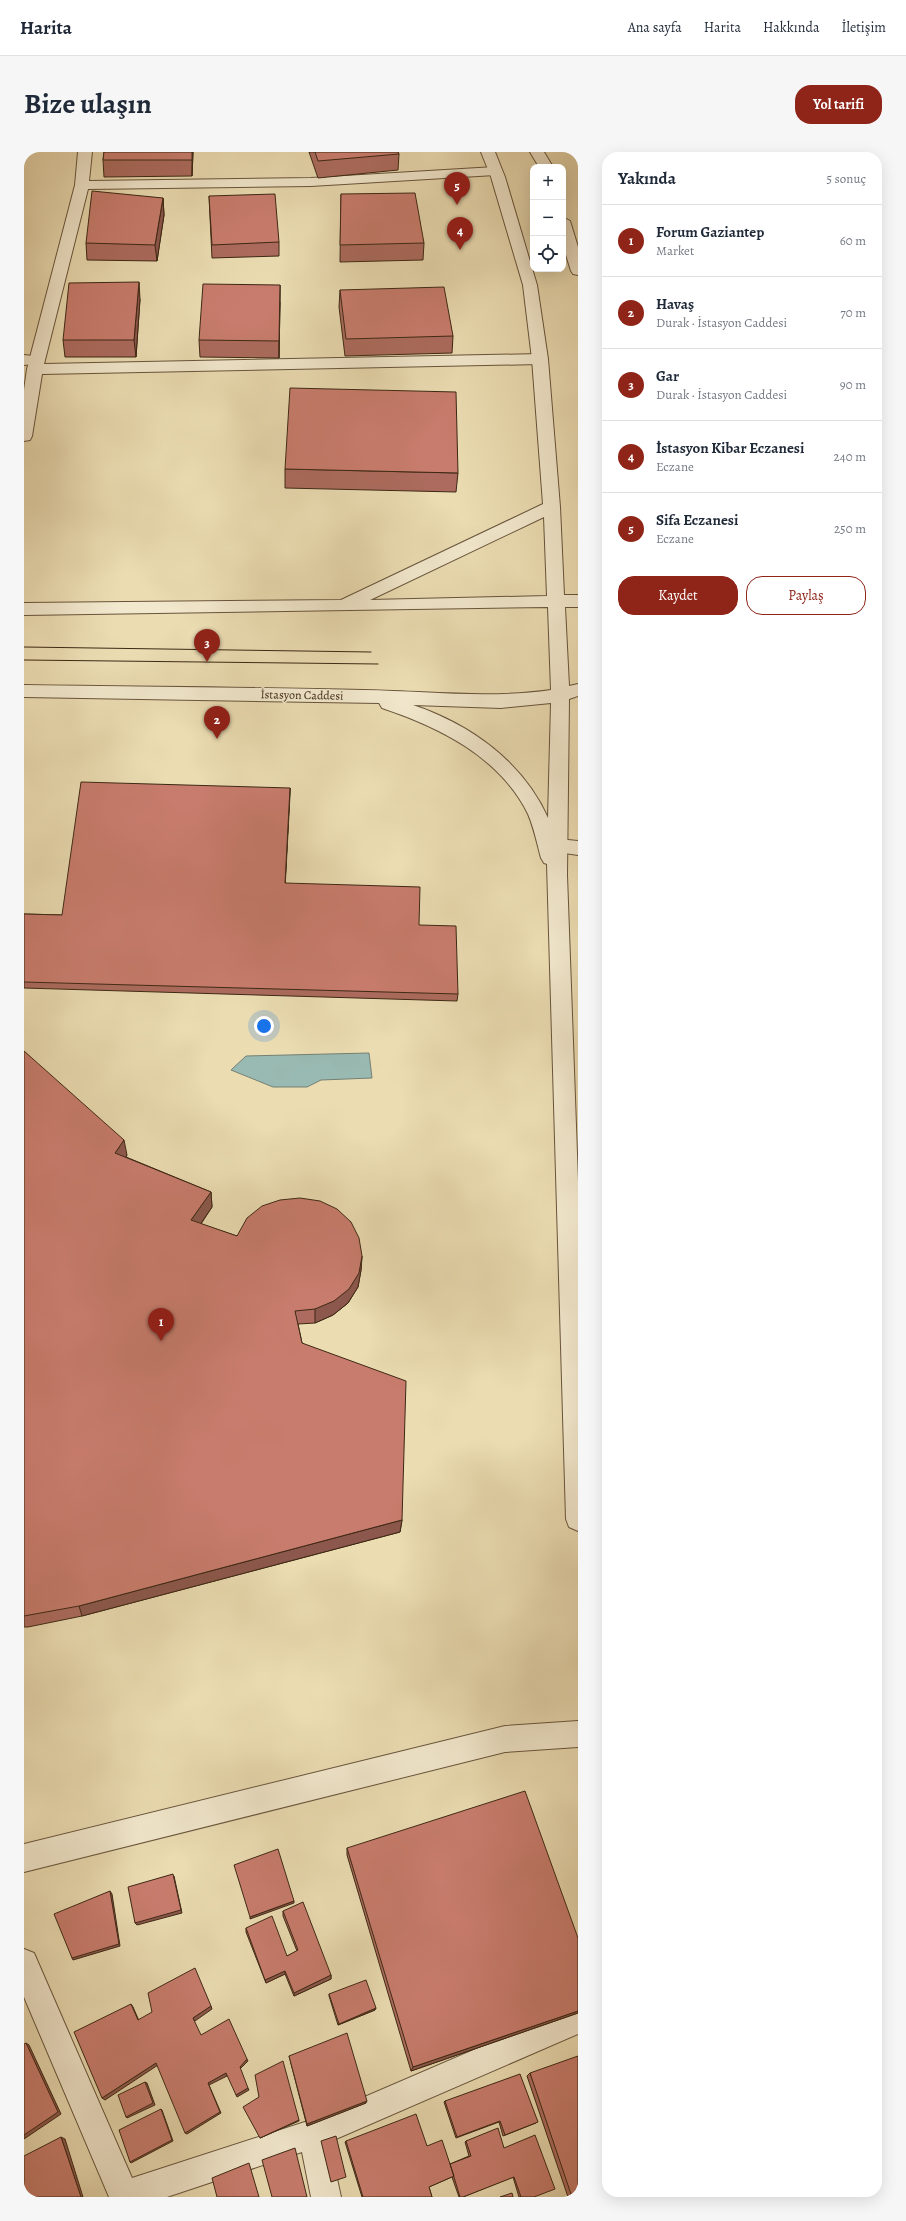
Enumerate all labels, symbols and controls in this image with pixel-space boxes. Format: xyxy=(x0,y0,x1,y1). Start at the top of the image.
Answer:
text: Harita xyxy=(20,15,72,41)
text: Ana sayfa xyxy=(628,18,682,37)
text: Harita xyxy=(704,18,741,37)
text: Hakkında xyxy=(763,18,819,37)
text: İletişim xyxy=(841,18,886,37)
text: Bize ulaşın xyxy=(24,85,152,123)
button: Yol tarifi xyxy=(795,85,882,124)
map controls xyxy=(530,164,566,272)
button: + xyxy=(530,164,566,200)
text: Yakında xyxy=(618,167,676,190)
text: 5 sonuç xyxy=(826,170,866,187)
pin: 5 xyxy=(444,172,470,205)
button: − xyxy=(530,200,566,236)
pin: 4 xyxy=(447,217,473,250)
text: Forum Gaziantep xyxy=(656,222,764,242)
text: 1 xyxy=(629,232,633,249)
text: 60 m xyxy=(840,232,866,249)
button: locate xyxy=(530,236,566,272)
text: Market xyxy=(656,242,694,259)
text: Havaş xyxy=(656,294,694,314)
text: 2 xyxy=(628,304,634,321)
text: 70 m xyxy=(840,304,866,321)
text: Durak · İstasyon Caddesi xyxy=(656,314,787,331)
text: Gar xyxy=(656,366,679,386)
text: 3 xyxy=(628,376,634,393)
text: 90 m xyxy=(840,376,866,393)
text: Durak · İstasyon Caddesi xyxy=(656,386,787,403)
text: İstasyon Kibar Eczanesi xyxy=(656,438,804,458)
text: 4 xyxy=(628,448,634,465)
text: 240 m xyxy=(834,448,866,465)
text: Eczane xyxy=(656,458,694,475)
text: Sifa Eczanesi xyxy=(656,510,738,530)
text: 5 xyxy=(628,520,634,537)
text: 250 m xyxy=(834,520,866,537)
text: Eczane xyxy=(656,530,694,547)
button: Kaydet xyxy=(618,576,738,615)
button: Paylaş xyxy=(746,576,866,615)
pin: 3 xyxy=(194,629,220,662)
street label: İstasyon Caddesi xyxy=(260,686,344,704)
pin: 2 xyxy=(204,706,230,739)
your location xyxy=(254,1016,274,1036)
pin: 1 xyxy=(148,1308,174,1341)

